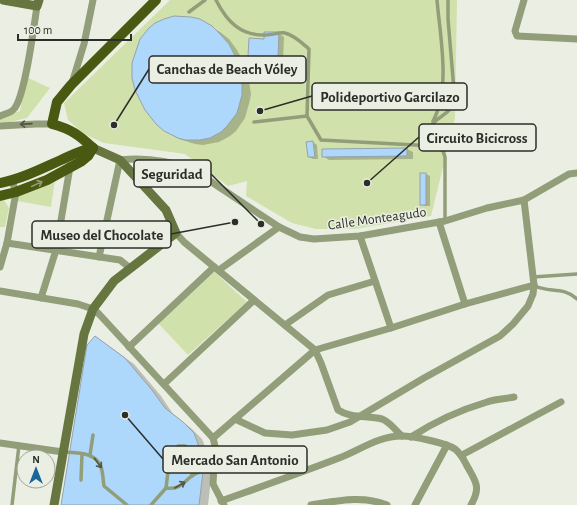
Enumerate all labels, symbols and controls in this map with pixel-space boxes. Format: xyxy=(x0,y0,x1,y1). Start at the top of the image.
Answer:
scale bar xyxy=(18,16,131,42)
text: 100 m xyxy=(24,24,52,36)
callout: Canchas de Beach Vóley xyxy=(149,56,306,83)
text: Canchas de Beach Vóley xyxy=(156,62,298,77)
callout: Polideportivo Garcilazo xyxy=(312,83,467,110)
text: Polideportivo Garcilazo xyxy=(320,90,460,105)
one-way arrow xyxy=(20,121,33,128)
callout: Circuito Bicicross xyxy=(419,124,536,151)
text: Circuito Bicicross xyxy=(426,131,528,146)
callout: Seguridad xyxy=(134,160,211,187)
text: Seguridad xyxy=(141,167,203,182)
one-way arrow xyxy=(31,180,43,188)
street label: Calle Monteagudo xyxy=(327,205,427,233)
callout: Museo del Chocolate xyxy=(32,221,171,248)
text: Museo del Chocolate xyxy=(41,228,163,243)
callout: Mercado San Antonio xyxy=(163,446,307,473)
north arrow xyxy=(16,449,56,489)
text: Mercado San Antonio xyxy=(171,453,299,468)
text: N xyxy=(32,454,40,465)
one-way arrow xyxy=(93,458,102,468)
one-way arrow xyxy=(174,481,186,488)

